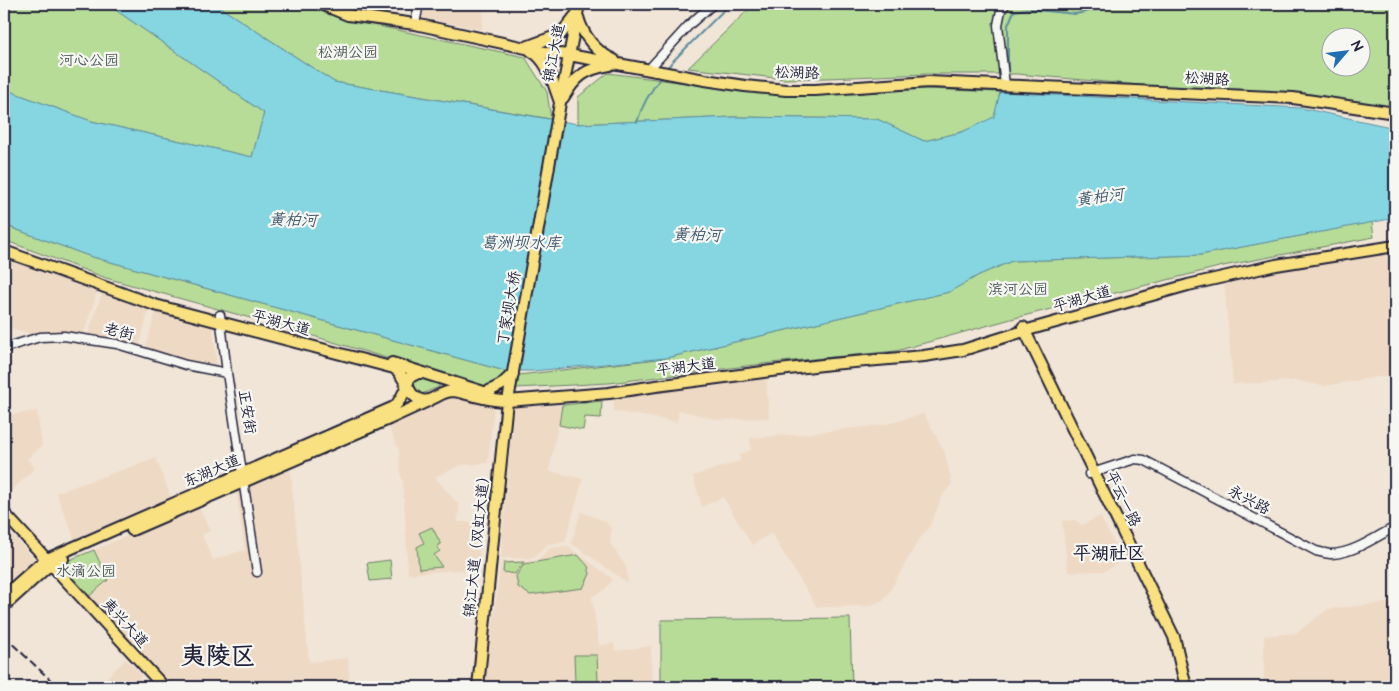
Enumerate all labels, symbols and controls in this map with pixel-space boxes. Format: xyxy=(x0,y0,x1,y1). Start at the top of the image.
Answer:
street label: 锦江大道 xyxy=(538,22,570,84)
north arrow xyxy=(1322,28,1372,78)
text: N xyxy=(1346,38,1368,55)
park label: 松湖公园 xyxy=(318,42,378,63)
park label: 河心公园 xyxy=(59,50,119,71)
street label: 松湖路 xyxy=(774,62,820,84)
street label: 松湖路 xyxy=(1184,67,1230,91)
water label: 黄柏河 xyxy=(1075,183,1128,211)
water label: 黄柏河 xyxy=(269,208,320,232)
water label: 黄柏河 xyxy=(673,223,724,247)
water label: 葛洲坝水库 xyxy=(481,232,563,254)
street label: 丁家坝大桥 xyxy=(492,269,526,347)
park label: 滨河公园 xyxy=(988,279,1048,300)
street label: 平湖大道 xyxy=(1050,281,1114,317)
street label: 平湖大道 xyxy=(249,305,313,341)
street label: 老街 xyxy=(102,318,136,346)
street label: 平湖大道 xyxy=(655,353,717,381)
street label: 正安街 xyxy=(233,388,261,436)
street label: 东湖大道 xyxy=(180,450,244,492)
street label: 锦江大道（双虹大道） xyxy=(459,467,495,619)
street label: 平云一路 xyxy=(1100,467,1146,531)
street label: 永兴路 xyxy=(1224,480,1274,520)
district label: 平湖社区 xyxy=(1073,541,1145,566)
park label: 水滴公园 xyxy=(56,561,116,582)
street label: 夷兴大道 xyxy=(97,594,153,652)
district label: 夷陵区 xyxy=(180,639,256,674)

